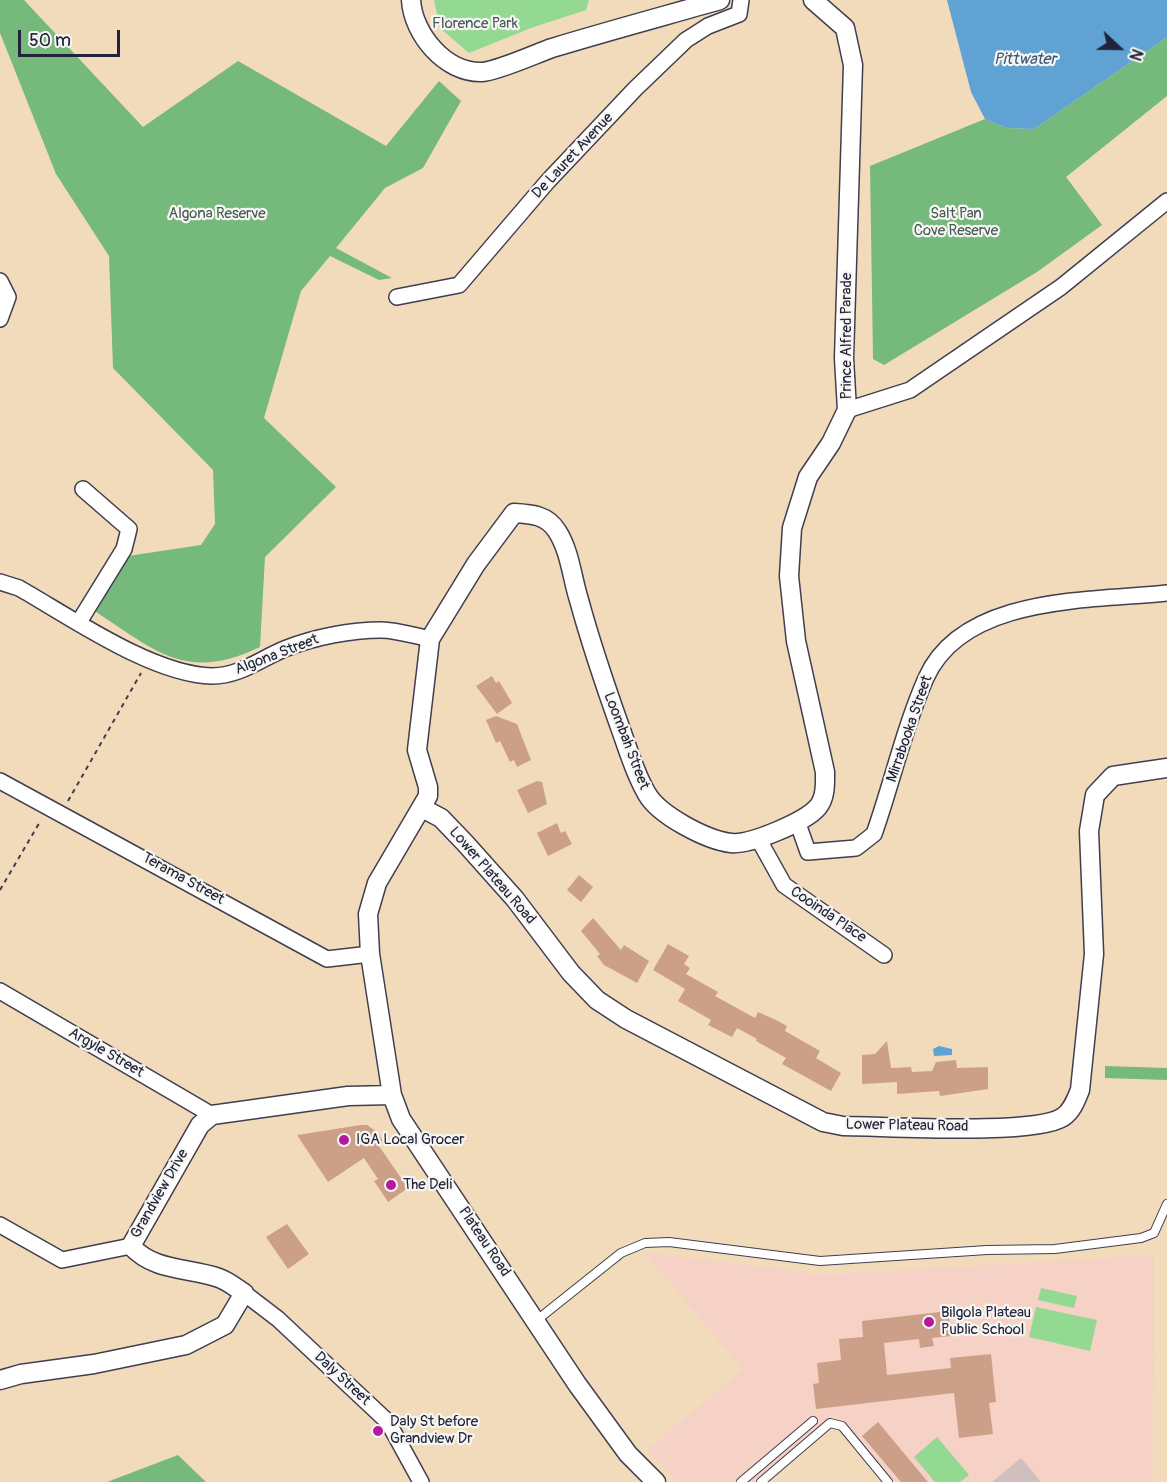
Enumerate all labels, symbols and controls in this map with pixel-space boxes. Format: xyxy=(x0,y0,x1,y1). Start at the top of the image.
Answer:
park label: Florence Park xyxy=(432,15,518,33)
scale bar xyxy=(21,18,123,56)
north arrow xyxy=(1089,18,1149,78)
text: 50 m xyxy=(29,29,71,52)
text: N xyxy=(1124,46,1147,64)
water label: Pittwater xyxy=(994,50,1056,70)
street label: De Lauret Avenue xyxy=(529,109,617,203)
park label: Algona Reserve xyxy=(168,205,266,223)
park label: Salt Pan Cove Reserve xyxy=(914,205,998,240)
street label: Prince Alfred Parade xyxy=(838,273,856,399)
street label: Algona Street xyxy=(233,631,321,679)
street label: Mirrabooka Street xyxy=(883,673,937,785)
street label: Loombah Street xyxy=(599,690,653,792)
street label: Lower Plateau Road xyxy=(445,824,539,928)
street label: Terama Street xyxy=(139,849,227,909)
street label: Cooinda Place xyxy=(787,883,869,947)
street label: Argyle Street xyxy=(65,1024,147,1082)
street label: Lower Plateau Road xyxy=(845,1116,969,1136)
place label: IGA Local Grocer xyxy=(356,1131,465,1149)
marker: IGA Local Grocer xyxy=(337,1133,351,1147)
street label: Grandview Drive xyxy=(127,1146,193,1242)
place label: The Deli xyxy=(403,1176,452,1194)
marker: The Deli xyxy=(384,1178,398,1192)
street label: Plateau Road xyxy=(454,1204,514,1280)
place label: Bilgola Plateau Public School xyxy=(941,1304,1031,1339)
marker: Bilgola Plateau Public School xyxy=(922,1315,936,1329)
street label: Daly Street xyxy=(310,1348,374,1410)
place label: Daly St before Grandview Dr xyxy=(390,1413,478,1448)
marker: Daly St before Grandview Dr xyxy=(371,1424,385,1438)

